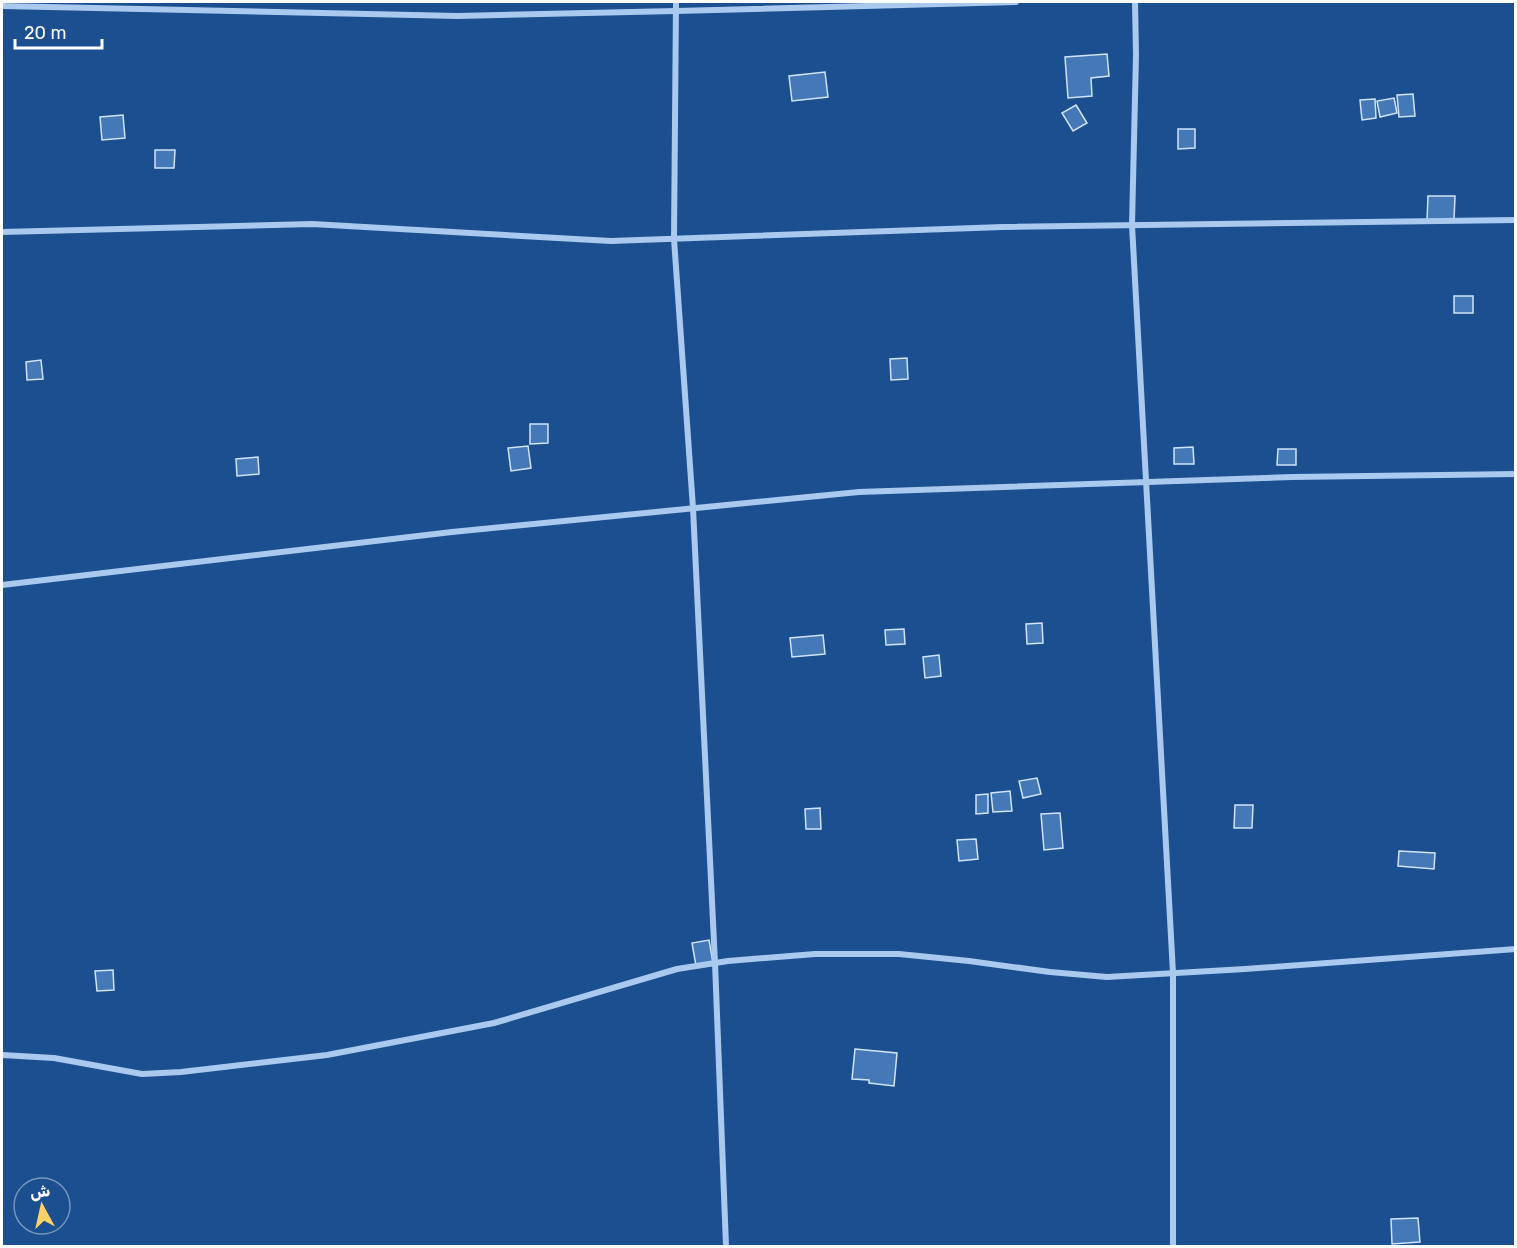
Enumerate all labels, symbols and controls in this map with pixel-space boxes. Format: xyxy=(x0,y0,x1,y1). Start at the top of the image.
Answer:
scale bar xyxy=(15,12,102,50)
text: 20 m xyxy=(24,22,66,44)
north arrow xyxy=(12,1176,72,1236)
text: ش xyxy=(29,1181,51,1202)

